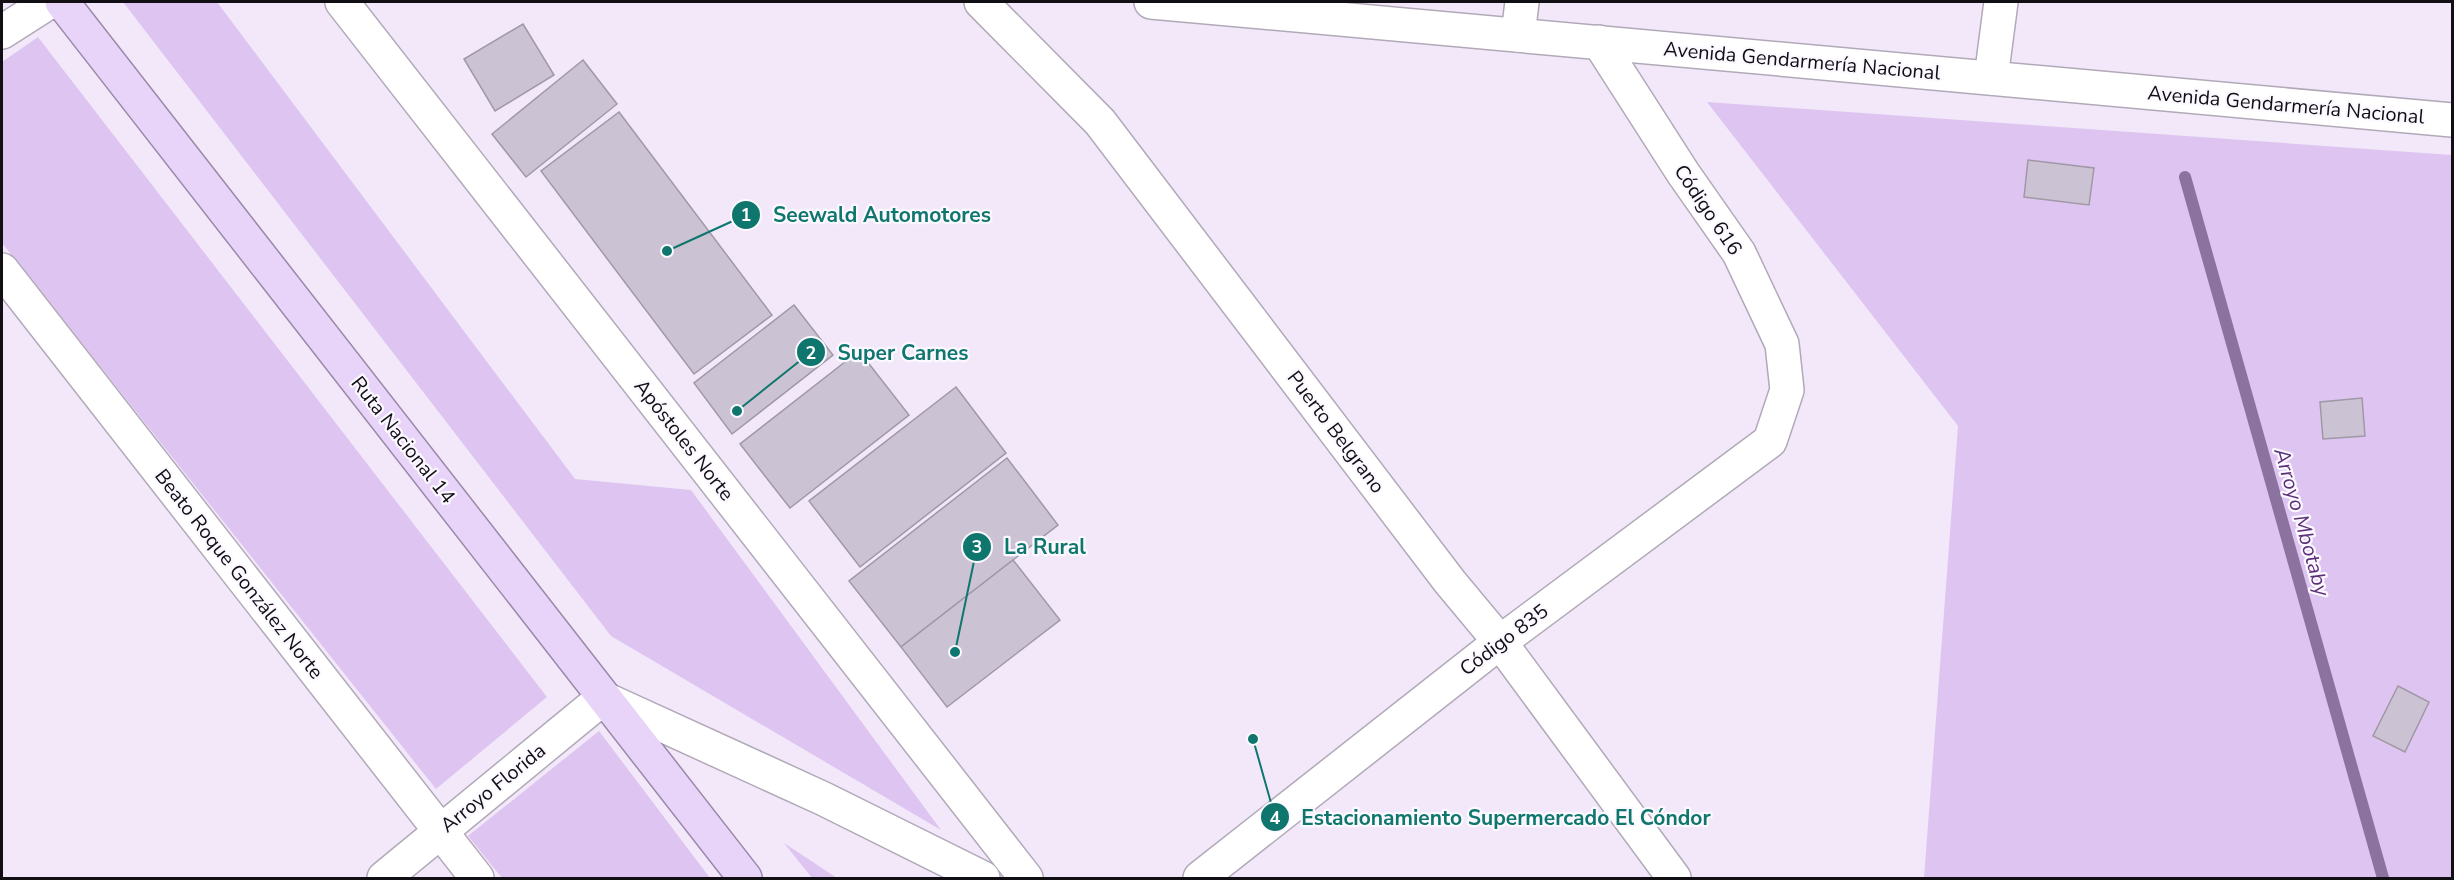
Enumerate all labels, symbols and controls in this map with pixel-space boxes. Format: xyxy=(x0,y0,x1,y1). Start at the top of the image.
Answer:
street label: Avenida Gendarmería Nacional xyxy=(1662,35,1942,87)
street label: Avenida Gendarmería Nacional xyxy=(2146,79,2426,131)
street label: Código 616 xyxy=(1668,159,1748,261)
callout: Seewald Automotores xyxy=(731,195,1003,234)
text: Seewald Automotores xyxy=(773,201,991,229)
text: 1 xyxy=(741,203,751,227)
callout: Super Carnes xyxy=(796,333,981,372)
text: Super Carnes xyxy=(838,339,968,367)
text: 2 xyxy=(806,341,816,365)
street label: Puerto Belgrano xyxy=(1281,365,1391,499)
street label: Ruta Nacional 14 xyxy=(345,371,461,509)
street label: Apóstoles Norte xyxy=(628,374,740,506)
water label: Arroyo Mbotaby xyxy=(2267,444,2337,600)
street label: Beato Roque González Norte xyxy=(148,463,330,685)
callout: La Rural xyxy=(962,527,1098,566)
text: La Rural xyxy=(1004,533,1086,561)
text: 3 xyxy=(972,535,982,559)
street label: Código 835 xyxy=(1454,598,1554,682)
street label: Arroyo Florida xyxy=(435,737,551,839)
callout: Estacionamiento Supermercado El Cóndor xyxy=(1260,798,1723,837)
text: Estacionamiento Supermercado El Cóndor xyxy=(1301,804,1711,832)
text: 4 xyxy=(1270,806,1281,830)

